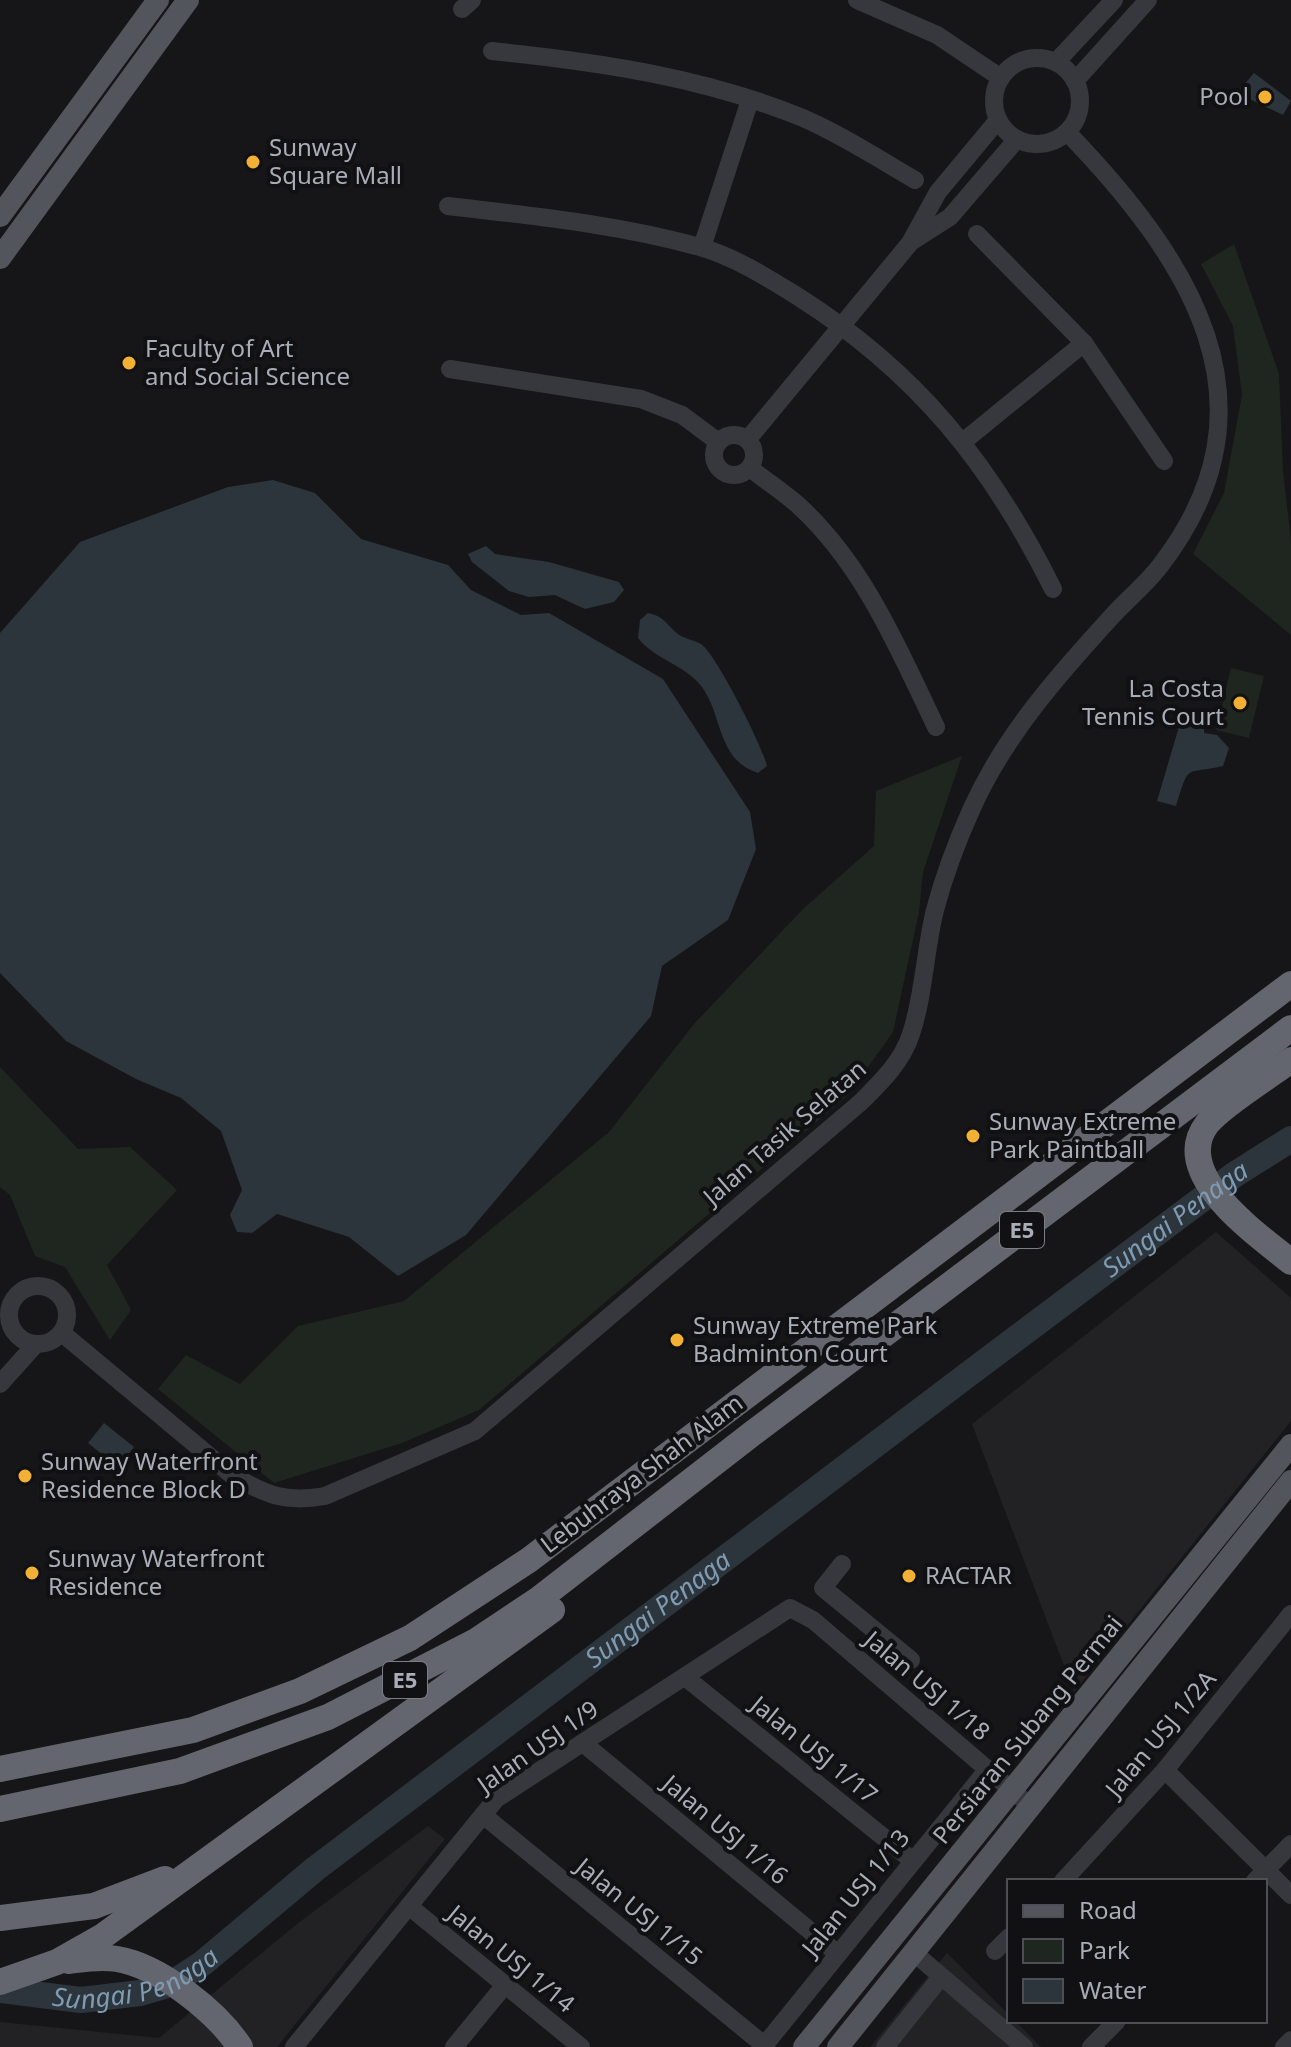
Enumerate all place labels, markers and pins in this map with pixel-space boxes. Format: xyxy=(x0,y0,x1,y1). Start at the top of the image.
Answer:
place label: Pool xyxy=(1199,79,1249,112)
marker: Pool xyxy=(1256,88,1274,106)
place label: Sunway Square Mall xyxy=(269,130,402,191)
marker: Sunway Square Mall xyxy=(244,153,262,171)
place label: Faculty of Art and Social Science xyxy=(145,331,350,392)
marker: Faculty of Art and Social Science xyxy=(120,354,138,372)
place label: La Costa Tennis Court xyxy=(1082,671,1224,732)
marker: La Costa Tennis Court xyxy=(1231,694,1249,712)
place label: Sunway Extreme Park Paintball xyxy=(989,1104,1176,1165)
marker: Sunway Extreme Park Paintball xyxy=(964,1127,982,1145)
place label: Sunway Extreme Park Badminton Court xyxy=(693,1308,937,1369)
marker: Sunway Extreme Park Badminton Court xyxy=(668,1331,686,1349)
place label: Sunway Waterfront Residence Block D xyxy=(41,1444,258,1505)
marker: Sunway Waterfront Residence Block D xyxy=(16,1467,34,1485)
place label: Sunway Waterfront Residence xyxy=(48,1541,265,1602)
place label: RACTAR xyxy=(925,1558,1012,1591)
marker: Sunway Waterfront Residence xyxy=(23,1564,41,1582)
marker: RACTAR xyxy=(900,1567,918,1585)

